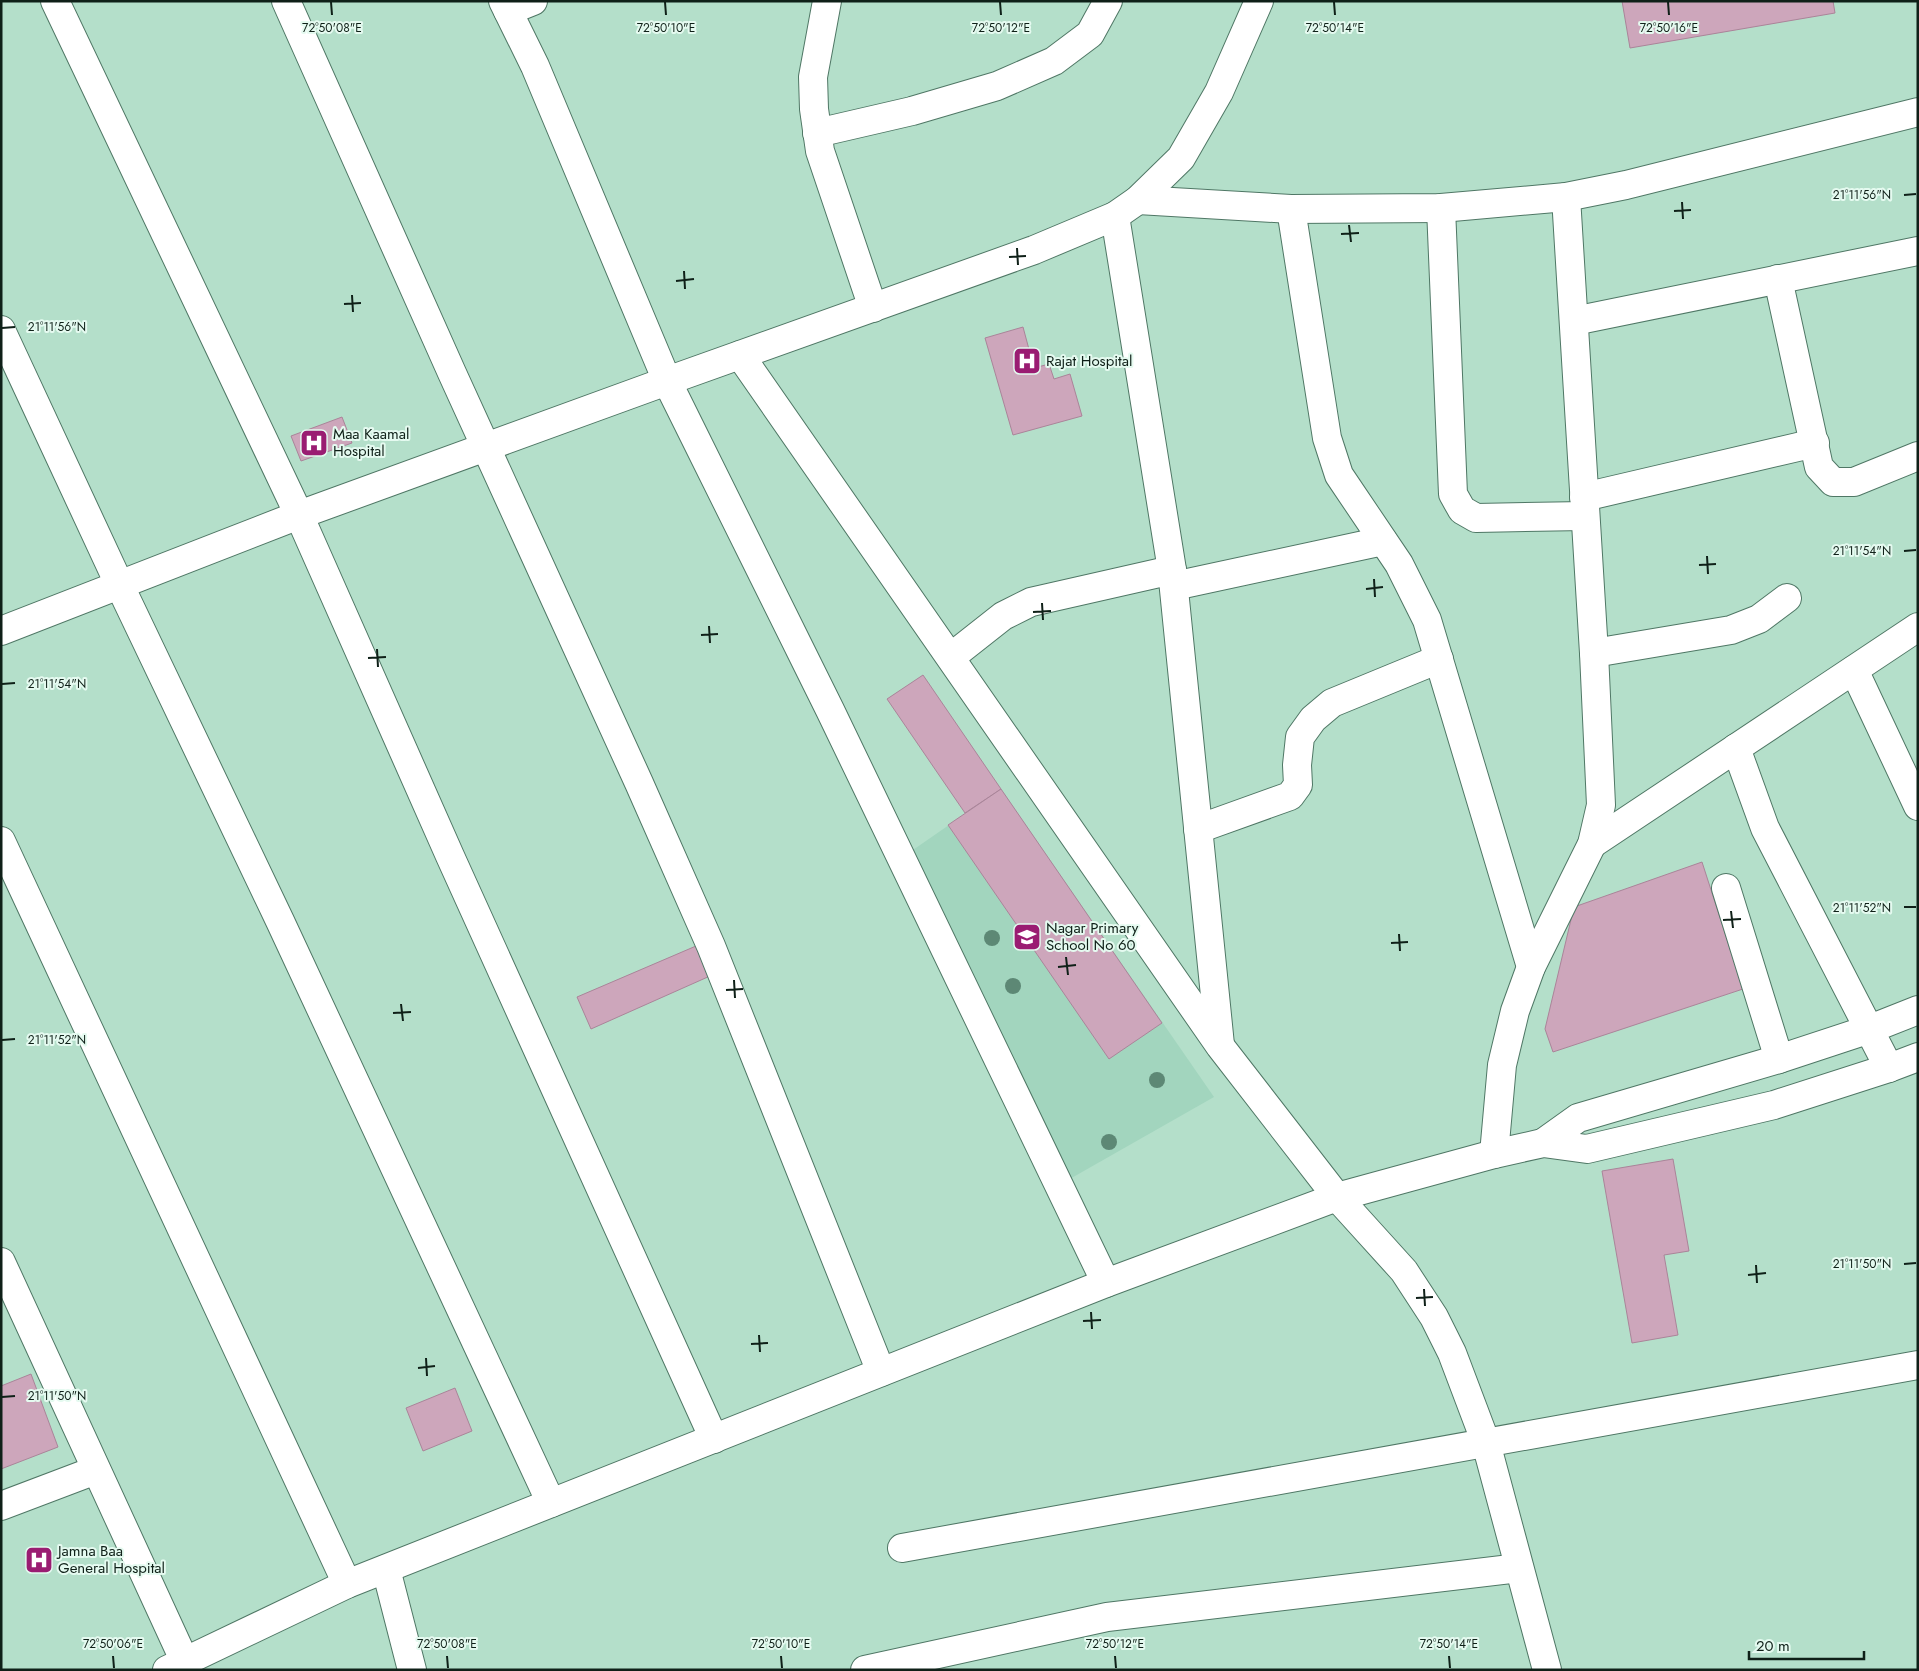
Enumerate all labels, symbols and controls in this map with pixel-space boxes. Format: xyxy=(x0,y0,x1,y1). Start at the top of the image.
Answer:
text: 72°50'08"E xyxy=(302,19,362,37)
text: 72°50'10"E xyxy=(637,19,695,37)
text: 72°50'12"E xyxy=(972,19,1030,37)
text: 72°50'14"E xyxy=(1306,19,1364,37)
text: 72°50'16"E xyxy=(1640,19,1698,37)
text: 21°11'56"N xyxy=(1833,186,1891,204)
text: 21°11'56"N xyxy=(28,318,86,336)
hospital icon: Rajat Hospital xyxy=(1012,346,1042,376)
place label: Rajat Hospital xyxy=(1046,350,1132,372)
place label: Maa Kaamal Hospital xyxy=(333,423,409,462)
hospital icon: Maa Kaamal Hospital xyxy=(299,428,329,458)
text: 21°11'54"N xyxy=(1833,542,1891,560)
text: 21°11'54"N xyxy=(28,675,86,693)
text: 21°11'52"N xyxy=(1833,899,1891,917)
place label: Nagar Primary School No 60 xyxy=(1046,917,1139,956)
school or university icon: Nagar Primary School No 60 xyxy=(1012,922,1042,952)
text: 21°11'52"N xyxy=(28,1031,86,1049)
text: 21°11'50"N xyxy=(1833,1255,1891,1273)
text: 21°11'50"N xyxy=(28,1387,86,1405)
place label: Jamna Baa General Hospital xyxy=(56,1540,165,1579)
hospital icon: Jamna Baa General Hospital xyxy=(24,1545,54,1575)
scale bar xyxy=(1749,1628,1864,1660)
text: 72°50'06"E xyxy=(83,1635,143,1653)
text: 72°50'08"E xyxy=(417,1635,477,1653)
text: 72°50'10"E xyxy=(752,1635,810,1653)
text: 72°50'12"E xyxy=(1086,1635,1144,1653)
text: 72°50'14"E xyxy=(1420,1635,1478,1653)
text: 20 m xyxy=(1756,1635,1790,1657)

